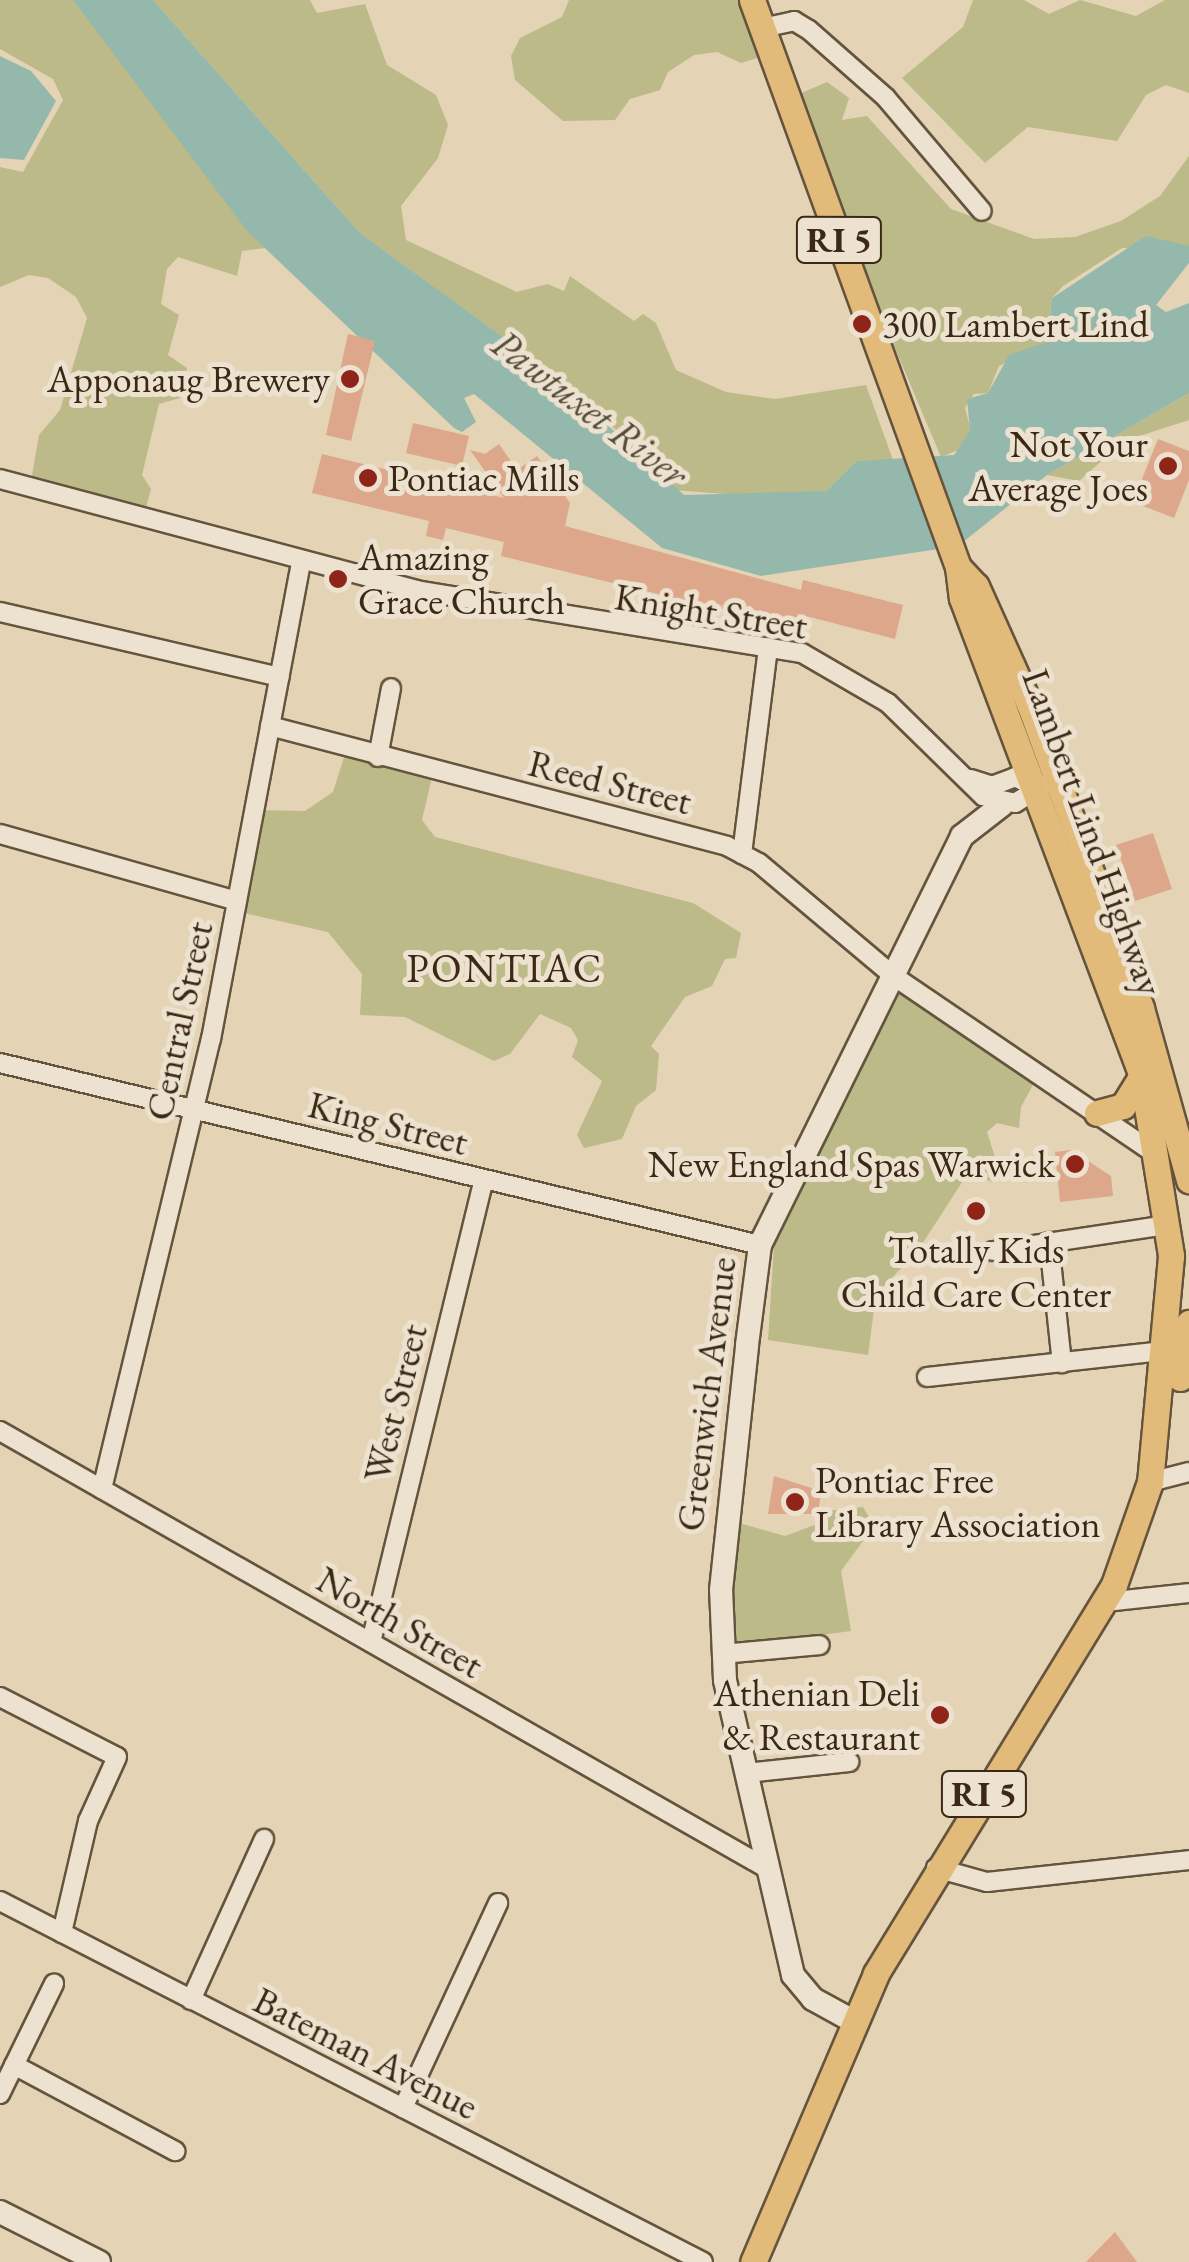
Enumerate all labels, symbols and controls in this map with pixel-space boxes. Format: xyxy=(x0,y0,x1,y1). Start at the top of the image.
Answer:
road number: RI 5 xyxy=(794,210,884,270)
place label: 300 Lambert Lind xyxy=(882,301,1149,347)
marker: 300 Lambert Lind xyxy=(851,313,873,335)
water label: Pawtuxet River xyxy=(483,319,697,497)
place label: Apponaug Brewery xyxy=(47,356,330,402)
marker: Apponaug Brewery xyxy=(339,368,361,390)
place label: Not Your Average Joes xyxy=(968,421,1148,510)
place label: Pontiac Mills xyxy=(388,455,579,501)
marker: Not Your Average Joes xyxy=(1157,455,1179,477)
marker: Pontiac Mills xyxy=(357,467,379,489)
place label: Amazing Grace Church xyxy=(358,534,565,624)
marker: Amazing Grace Church xyxy=(327,568,349,590)
street label: Knight Street xyxy=(611,573,811,649)
street label: Lambert Lind Highway xyxy=(1013,663,1173,1001)
street label: Reed Street xyxy=(524,740,696,824)
street label: Central Street xyxy=(136,918,222,1124)
district label: PONTIAC xyxy=(406,944,604,992)
street label: King Street xyxy=(303,1081,473,1165)
place label: New England Spas Warwick xyxy=(648,1141,1055,1187)
marker: New England Spas Warwick xyxy=(1064,1153,1086,1175)
marker: Totally Kids Child Care Center xyxy=(965,1200,987,1222)
place label: Totally Kids Child Care Center xyxy=(841,1227,1111,1316)
street label: Greenwich Avenue xyxy=(667,1254,745,1534)
street label: West Street xyxy=(353,1319,437,1487)
place label: Pontiac Free Library Association xyxy=(815,1457,1101,1546)
marker: Pontiac Free Library Association xyxy=(784,1491,806,1513)
street label: North Street xyxy=(309,1556,491,1688)
place label: Athenian Deli & Restaurant xyxy=(713,1670,920,1760)
marker: Athenian Deli & Restaurant xyxy=(929,1704,951,1726)
road number: RI 5 xyxy=(939,1764,1029,1824)
street label: Bateman Avenue xyxy=(246,1977,486,2129)

